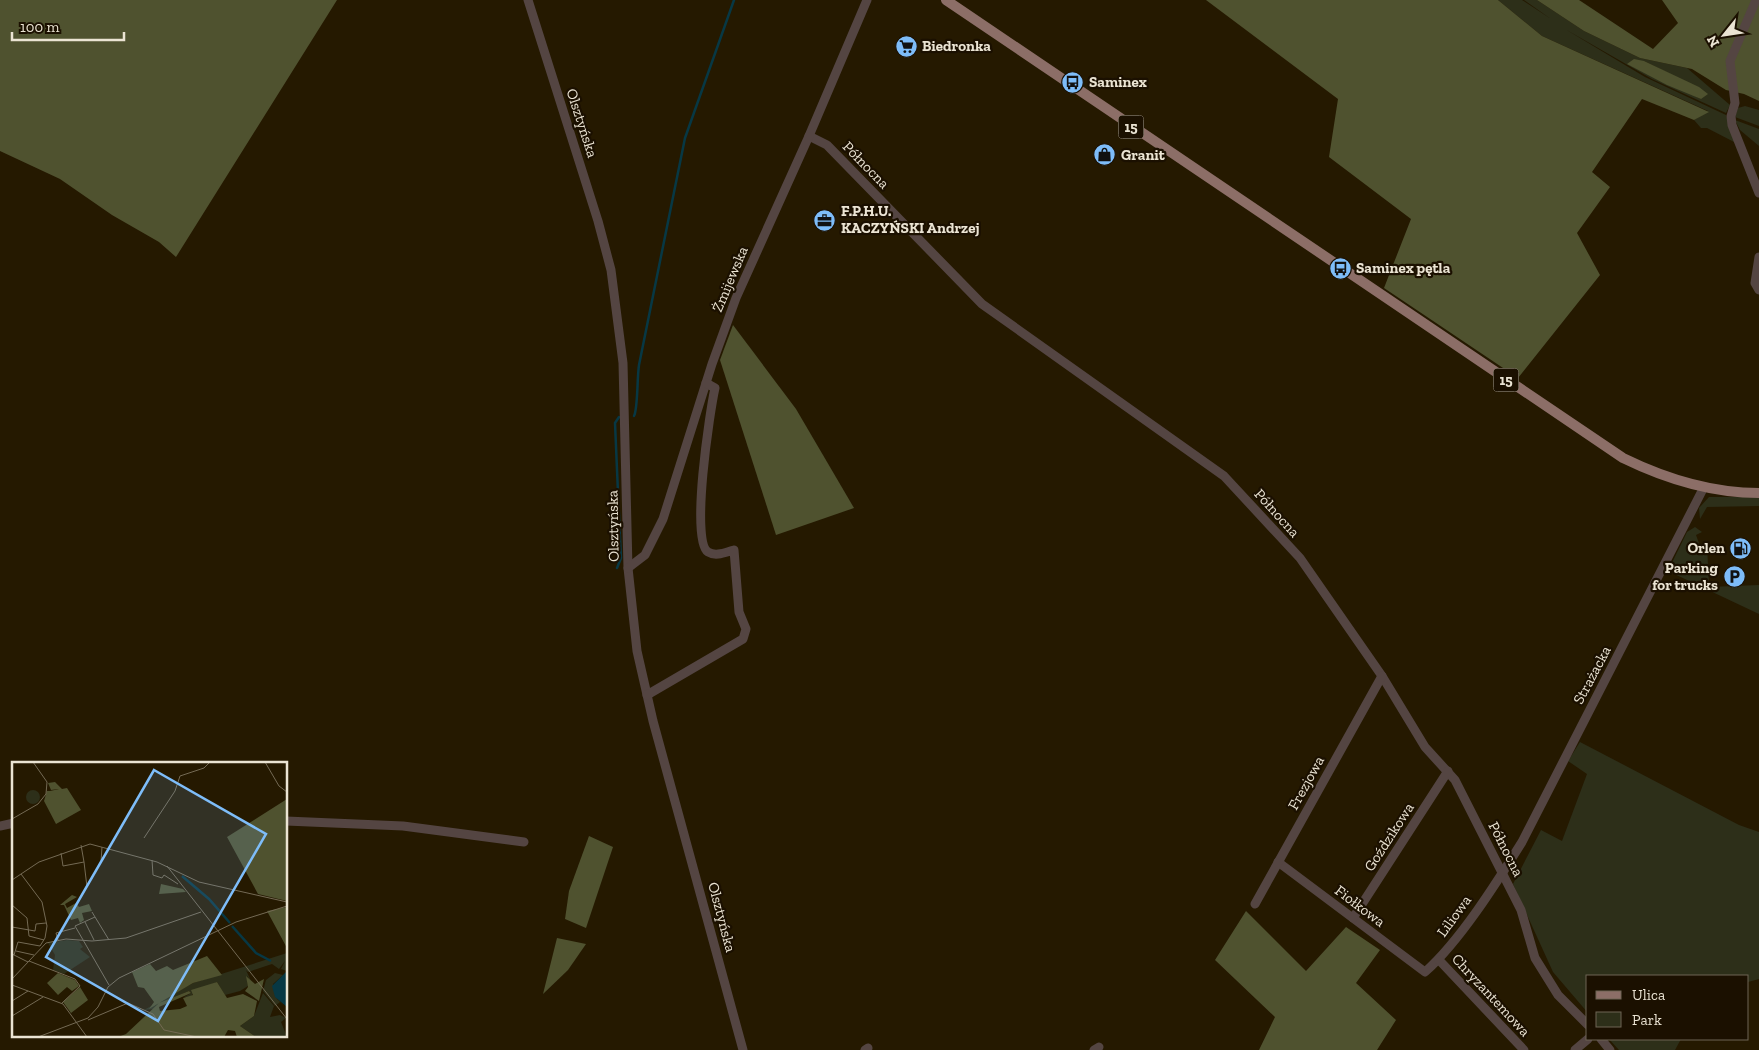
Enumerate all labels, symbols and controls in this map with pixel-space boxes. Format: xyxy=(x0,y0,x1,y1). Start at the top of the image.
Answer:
scale bar xyxy=(12,10,125,42)
north arrow xyxy=(1699,10,1749,60)
text: 100 m xyxy=(20,18,59,36)
text: N xyxy=(1703,32,1723,50)
supermarket icon: Biedronka xyxy=(894,34,918,58)
place label: Biedronka xyxy=(922,37,991,55)
bus stop icon: Saminex xyxy=(1061,70,1085,94)
place label: Saminex xyxy=(1089,73,1147,91)
street label: Olsztyńska xyxy=(562,86,602,160)
road number: 15 xyxy=(1118,115,1144,138)
street label: Północna xyxy=(839,137,893,193)
shop icon: Granit xyxy=(1093,143,1117,167)
place label: Granit xyxy=(1121,146,1166,164)
place label: F.P.H.U. KACZYŃSKI Andrzej xyxy=(841,202,979,237)
office icon: F.P.H.U. KACZYŃSKI Andrzej xyxy=(813,208,837,232)
street label: Żmijewska xyxy=(708,244,752,314)
bus stop icon: Saminex pętla xyxy=(1328,256,1352,280)
place label: Saminex pętla xyxy=(1356,259,1451,277)
road number: 15 xyxy=(1494,368,1518,392)
street label: Północna xyxy=(1251,485,1303,541)
street label: Olsztyńska xyxy=(603,490,623,562)
fuel station icon: Orlen xyxy=(1729,536,1753,560)
place label: Orlen xyxy=(1687,539,1725,557)
place label: Parking for trucks xyxy=(1652,559,1718,594)
parking icon: Parking for trucks xyxy=(1722,565,1746,589)
street label: Strażacka xyxy=(1569,643,1615,707)
street label: Frezjowa xyxy=(1284,753,1328,813)
inset map xyxy=(12,762,288,1038)
street label: Goździkowa xyxy=(1360,799,1418,875)
street label: Północna xyxy=(1485,819,1527,879)
street label: Olsztyńska xyxy=(704,880,740,954)
street label: Fiołkowa xyxy=(1331,881,1389,931)
street label: Liliowa xyxy=(1433,892,1475,940)
street label: Chryzantemowa xyxy=(1448,950,1534,1040)
legend xyxy=(1586,975,1749,1040)
text: Ulica xyxy=(1632,986,1665,1004)
text: Park xyxy=(1632,1011,1662,1029)

